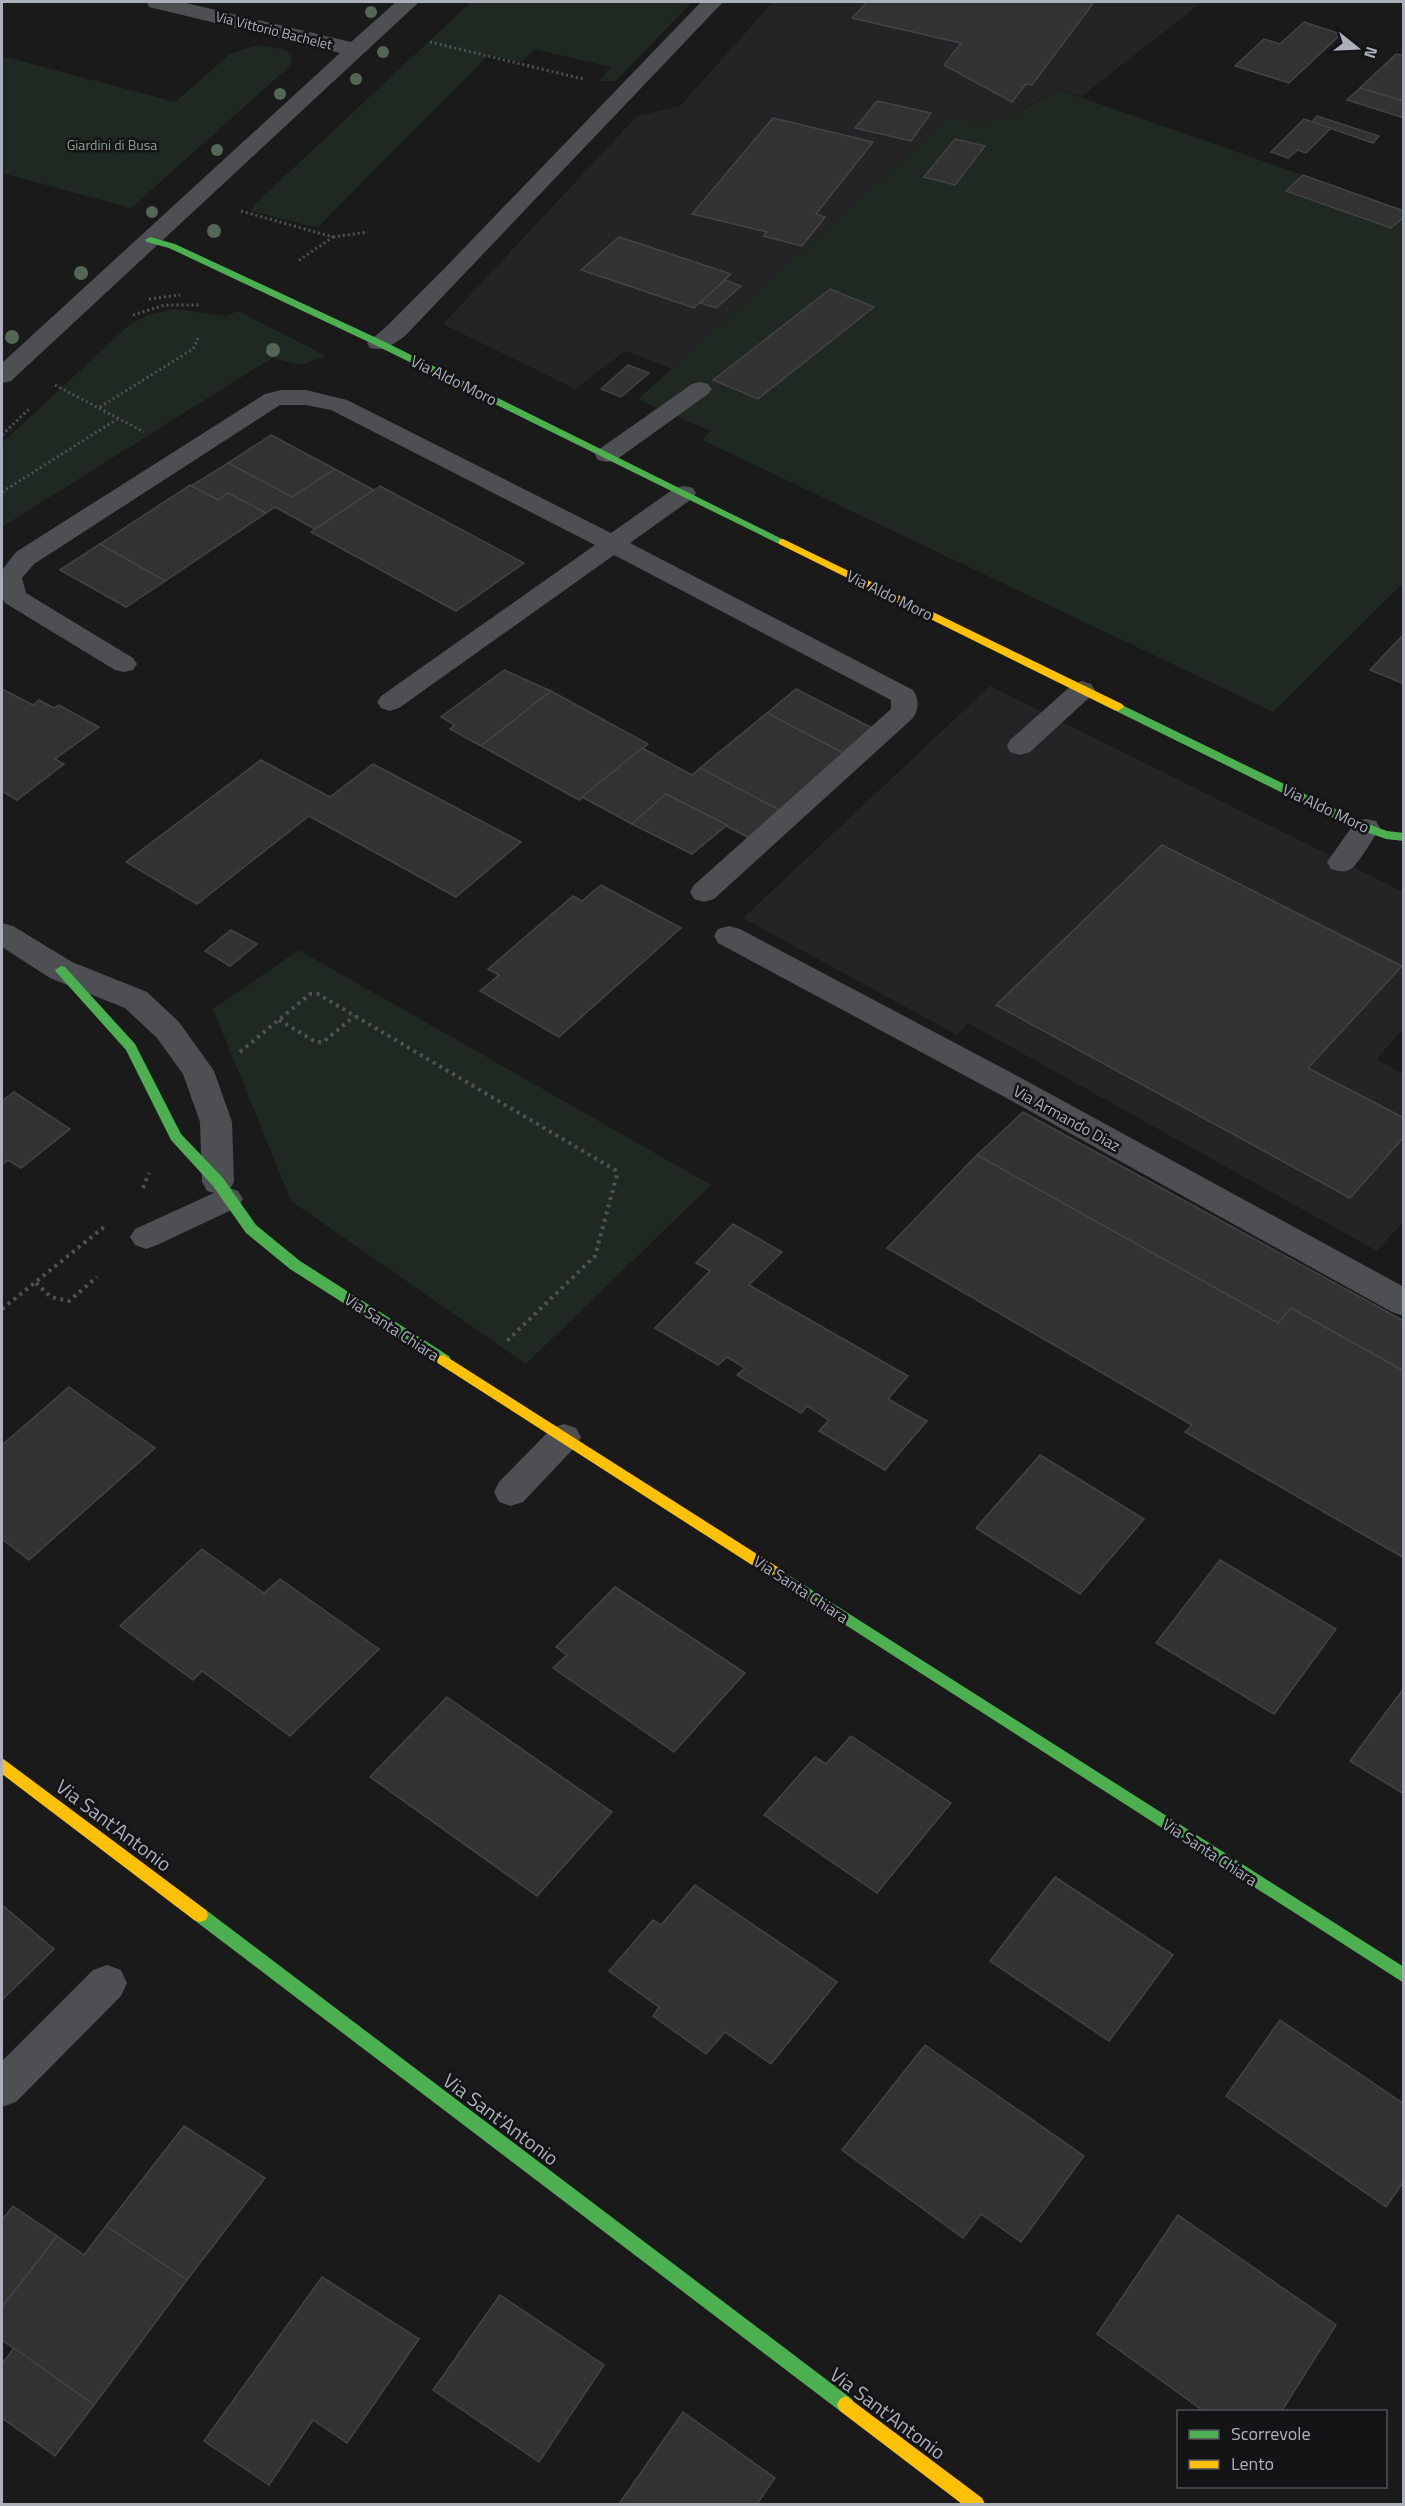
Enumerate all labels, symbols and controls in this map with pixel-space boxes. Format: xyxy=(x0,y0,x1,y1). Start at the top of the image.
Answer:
street label: Via Vittorio Bachelet xyxy=(213,5,335,55)
north arrow xyxy=(1327,18,1387,78)
text: N xyxy=(1358,44,1384,62)
park label: Giardini di Busa xyxy=(67,134,157,155)
street label: Via Aldo Moro xyxy=(407,349,501,411)
street label: Via Aldo Moro xyxy=(843,564,937,626)
street label: Via Aldo Moro xyxy=(1278,777,1374,839)
street label: Via Armando Diaz xyxy=(1009,1079,1125,1157)
street label: Via Santa Chiara xyxy=(340,1287,444,1367)
street label: Via Santa Chiara xyxy=(749,1549,853,1629)
street label: Via Sant'Antonio xyxy=(49,1771,179,1879)
street label: Via Santa Chiara xyxy=(1158,1812,1262,1892)
street label: Via Sant'Antonio xyxy=(436,2065,566,2173)
street label: Via Sant'Antonio xyxy=(823,2359,953,2467)
legend xyxy=(1177,2410,1387,2488)
text: Scorrevole xyxy=(1231,2420,1310,2447)
text: Lento xyxy=(1231,2450,1274,2477)

